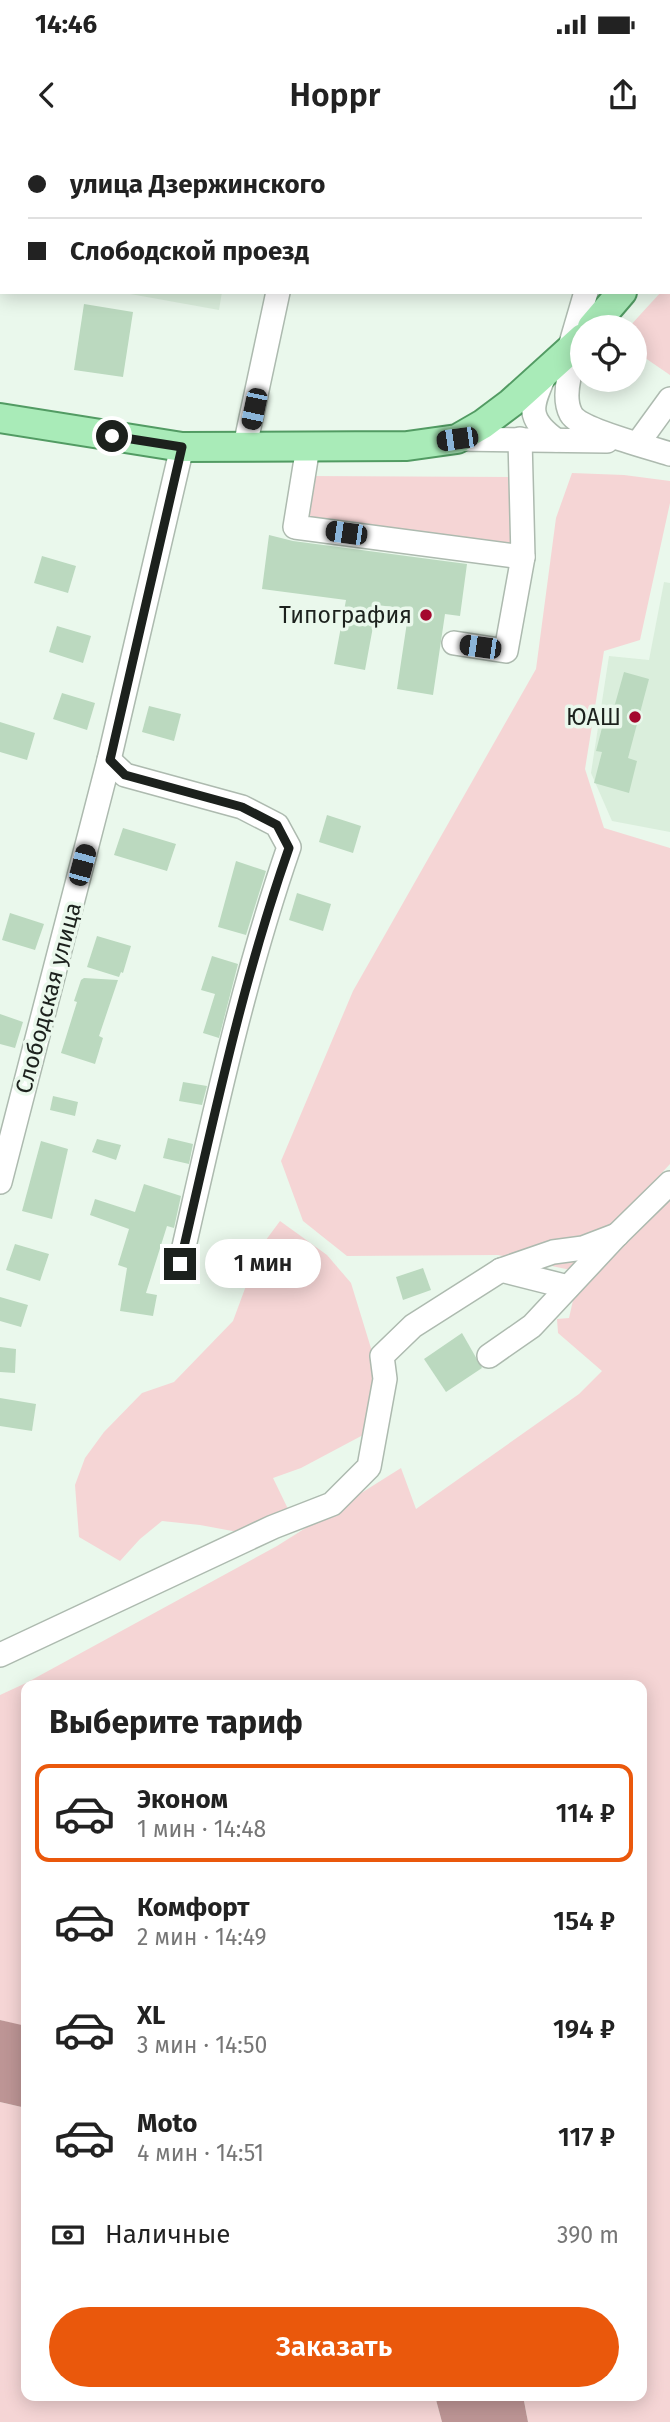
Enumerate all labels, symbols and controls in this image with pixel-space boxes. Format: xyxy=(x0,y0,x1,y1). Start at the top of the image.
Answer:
text: 14:46 xyxy=(35,9,97,40)
icon: back xyxy=(28,76,66,114)
text: Hoppr xyxy=(290,76,380,114)
icon: share xyxy=(604,76,642,114)
text: улица Дзержинского xyxy=(70,169,325,200)
text: Слободской проезд xyxy=(70,236,309,267)
map controls xyxy=(570,315,647,392)
button: locate xyxy=(570,315,647,392)
car xyxy=(240,386,269,432)
route start xyxy=(96,420,128,452)
car xyxy=(435,426,480,452)
car xyxy=(324,520,369,546)
place label: Типография xyxy=(279,601,412,629)
marker: Типография xyxy=(418,607,434,623)
car xyxy=(458,634,503,660)
place label: ЮАШ xyxy=(566,703,621,731)
marker: ЮАШ xyxy=(627,709,643,725)
car xyxy=(67,842,98,888)
street label: Слободская улица xyxy=(9,899,87,1097)
callout: 1 мин xyxy=(204,1240,320,1288)
route end xyxy=(164,1248,196,1280)
text: 1 мин xyxy=(234,1249,292,1277)
text: Выберите тариф xyxy=(49,1703,303,1741)
icon: car xyxy=(53,1782,116,1845)
text: Эконом xyxy=(137,1784,228,1815)
text: 114 ₽ xyxy=(556,1798,615,1829)
text: 1 мин · 14:48 xyxy=(137,1815,266,1843)
icon: car xyxy=(53,1890,116,1953)
text: Комфорт xyxy=(137,1892,250,1923)
text: 154 ₽ xyxy=(553,1906,615,1937)
text: 2 мин · 14:49 xyxy=(137,1923,267,1951)
icon: car xyxy=(53,1998,116,2061)
text: XL xyxy=(137,2000,165,2031)
text: 194 ₽ xyxy=(553,2014,615,2045)
text: 3 мин · 14:50 xyxy=(137,2031,267,2059)
icon: car xyxy=(53,2106,116,2169)
text: Moto xyxy=(137,2108,197,2139)
text: 117 ₽ xyxy=(558,2122,615,2153)
text: 4 мин · 14:51 xyxy=(137,2139,264,2167)
icon: cash xyxy=(49,2216,87,2254)
text: Наличные xyxy=(105,2219,230,2250)
text: 390 m xyxy=(557,2221,619,2249)
button: Заказать xyxy=(49,2307,619,2387)

